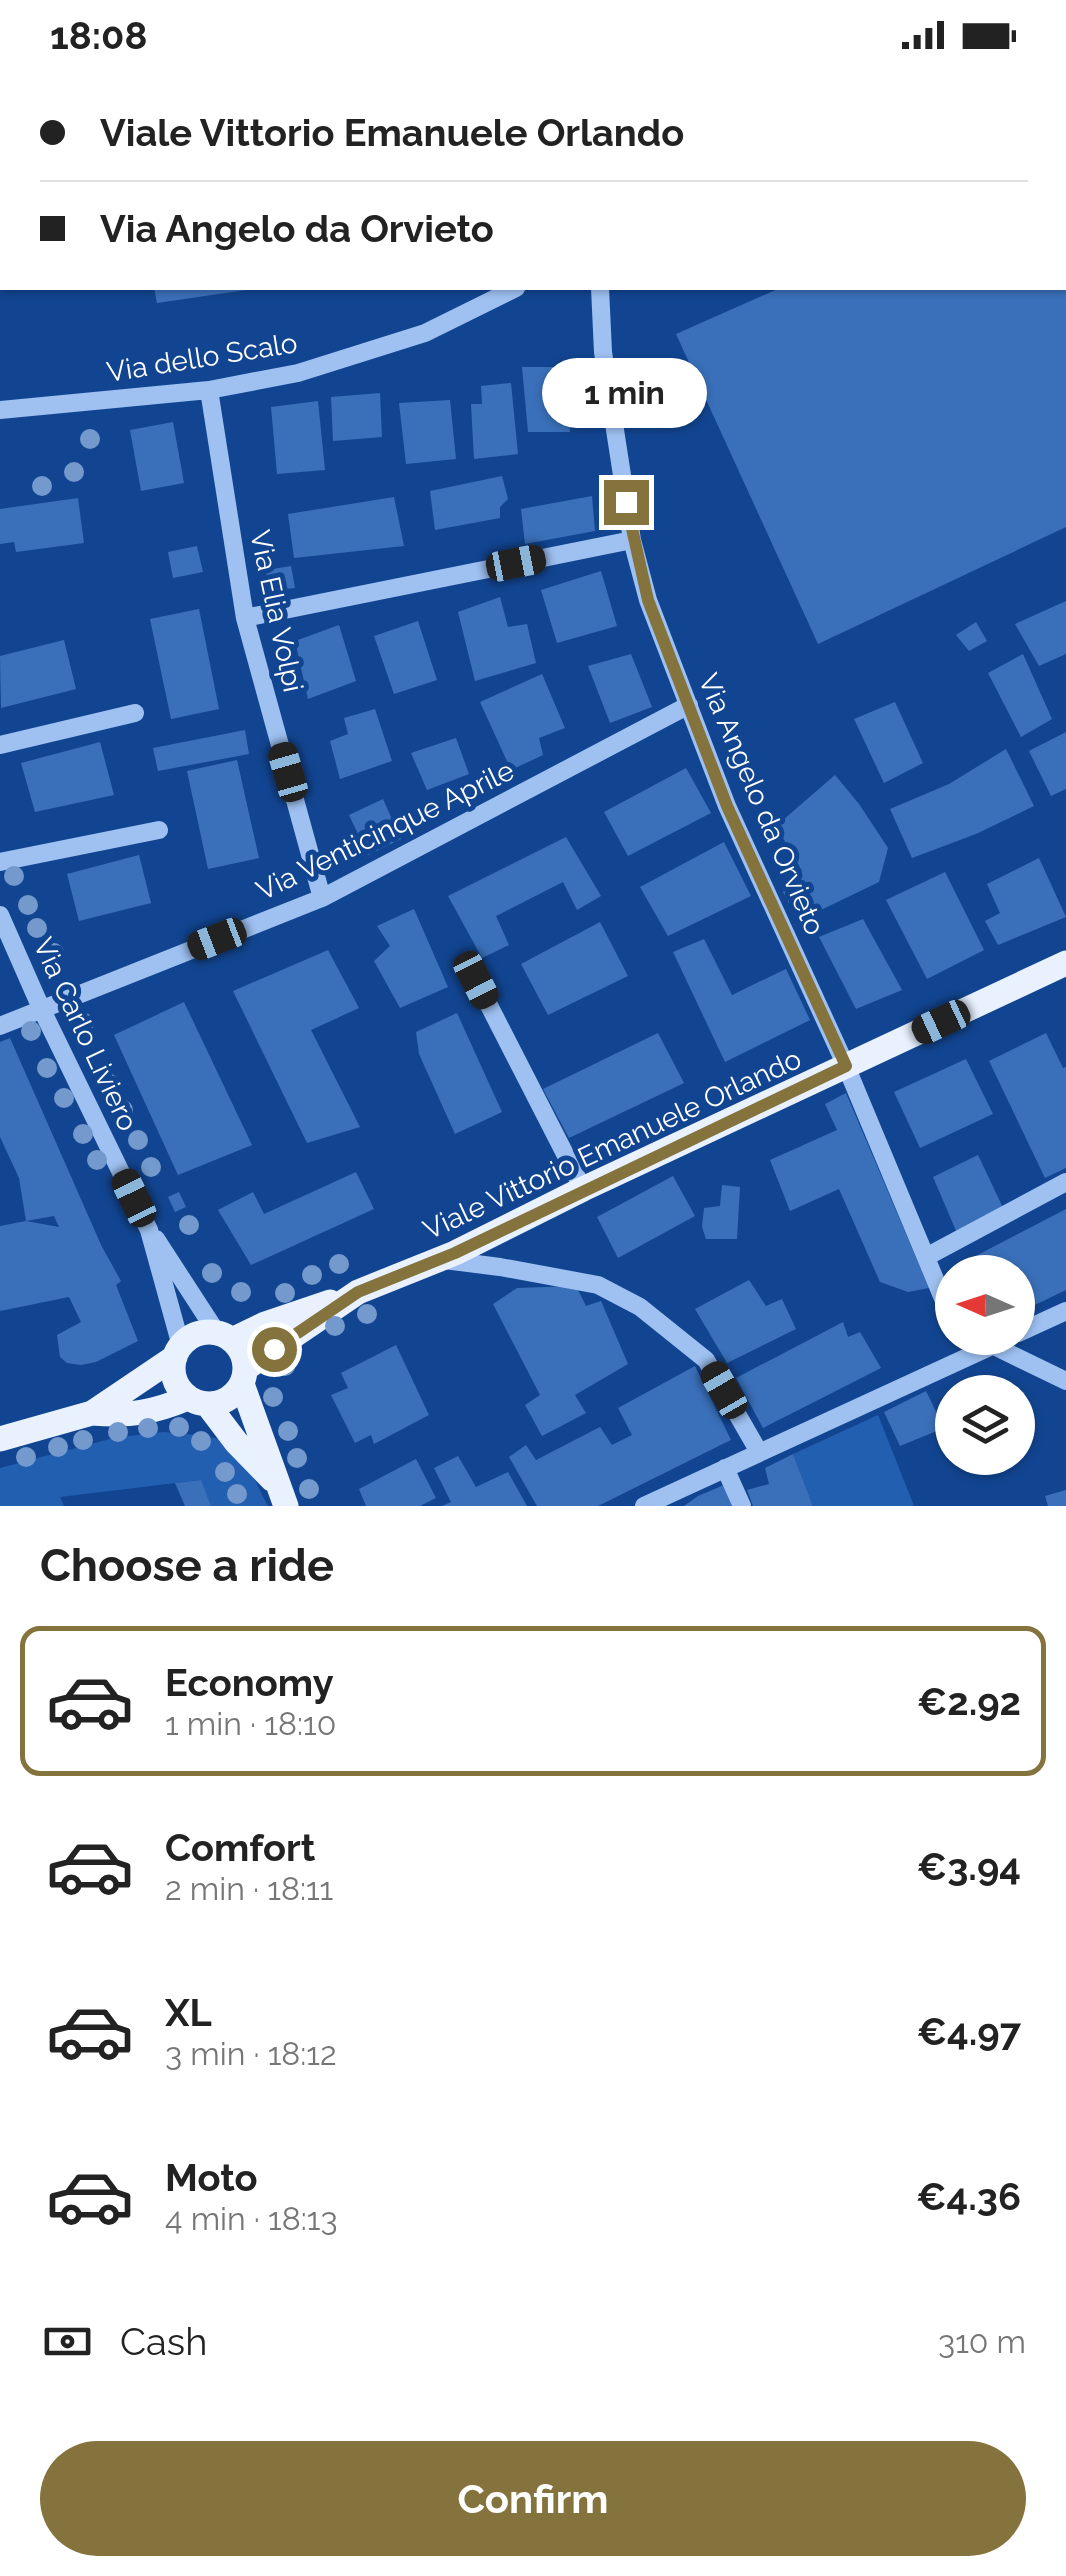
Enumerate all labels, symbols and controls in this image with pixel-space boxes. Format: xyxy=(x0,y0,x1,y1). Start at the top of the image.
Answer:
text: 18:08 xyxy=(50,13,147,58)
text: Viale Vittorio Emanuele Orlando xyxy=(100,110,684,155)
text: Via Angelo da Orvieto xyxy=(100,206,494,251)
street label: Via dello Scalo xyxy=(105,326,300,389)
callout: 1 min xyxy=(544,357,708,427)
text: 1 min xyxy=(584,374,665,411)
route end xyxy=(604,480,649,525)
street label: Via Elia Volpi xyxy=(243,527,310,695)
car xyxy=(484,543,548,583)
street label: Via Angelo da Orvieto xyxy=(691,669,832,940)
car xyxy=(265,739,311,805)
street label: Via Venticinque Aprile xyxy=(251,754,519,907)
car xyxy=(184,914,250,964)
street label: Via Carlo Liviero xyxy=(26,932,145,1136)
car xyxy=(449,946,503,1014)
car xyxy=(907,996,975,1048)
street label: Viale Vittorio Emanuele Orlando xyxy=(418,1042,806,1247)
car xyxy=(107,1164,161,1232)
north arrow xyxy=(935,1255,1035,1355)
map controls xyxy=(935,1255,1035,1475)
route start xyxy=(252,1327,297,1372)
car xyxy=(696,1357,752,1423)
button: layers xyxy=(935,1375,1035,1475)
text: Choose a ride xyxy=(40,1539,334,1592)
icon: car xyxy=(45,1656,135,1746)
text: Economy xyxy=(165,1660,334,1705)
text: €2.92 xyxy=(917,1679,1021,1724)
text: 1 min · 18:10 xyxy=(165,1705,336,1742)
icon: car xyxy=(45,1821,135,1911)
text: Comfort xyxy=(165,1825,315,1870)
text: €3.94 xyxy=(917,1844,1021,1889)
text: 2 min · 18:11 xyxy=(165,1870,333,1907)
icon: car xyxy=(45,1986,135,2076)
text: XL xyxy=(165,1990,212,2035)
text: €4.97 xyxy=(917,2009,1021,2054)
text: 3 min · 18:12 xyxy=(165,2035,337,2072)
icon: car xyxy=(45,2151,135,2241)
text: Moto xyxy=(165,2155,258,2200)
text: €4.36 xyxy=(916,2174,1021,2219)
text: 4 min · 18:13 xyxy=(165,2200,338,2237)
icon: cash xyxy=(40,2314,95,2369)
text: Cash xyxy=(120,2319,207,2364)
text: 310 m xyxy=(938,2323,1026,2360)
button: Confirm xyxy=(40,2441,1026,2556)

